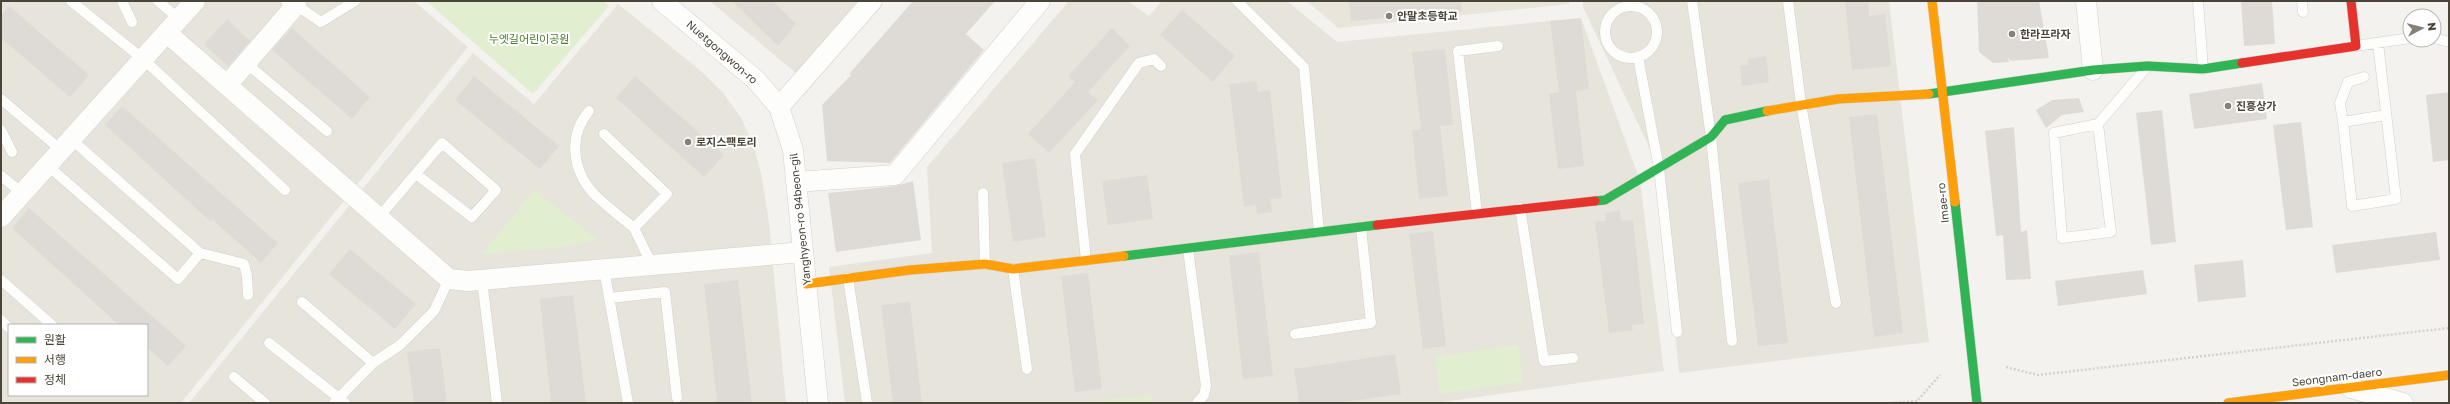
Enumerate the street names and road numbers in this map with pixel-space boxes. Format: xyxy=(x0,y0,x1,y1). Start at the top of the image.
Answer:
street label: Nuetgongwon-ro xyxy=(684,17,761,86)
street label: Yanghyeon-ro 94beon-gil xyxy=(786,152,813,286)
street label: Imae-ro xyxy=(1934,182,1951,224)
street label: Seongnam-daero xyxy=(2291,364,2383,388)

